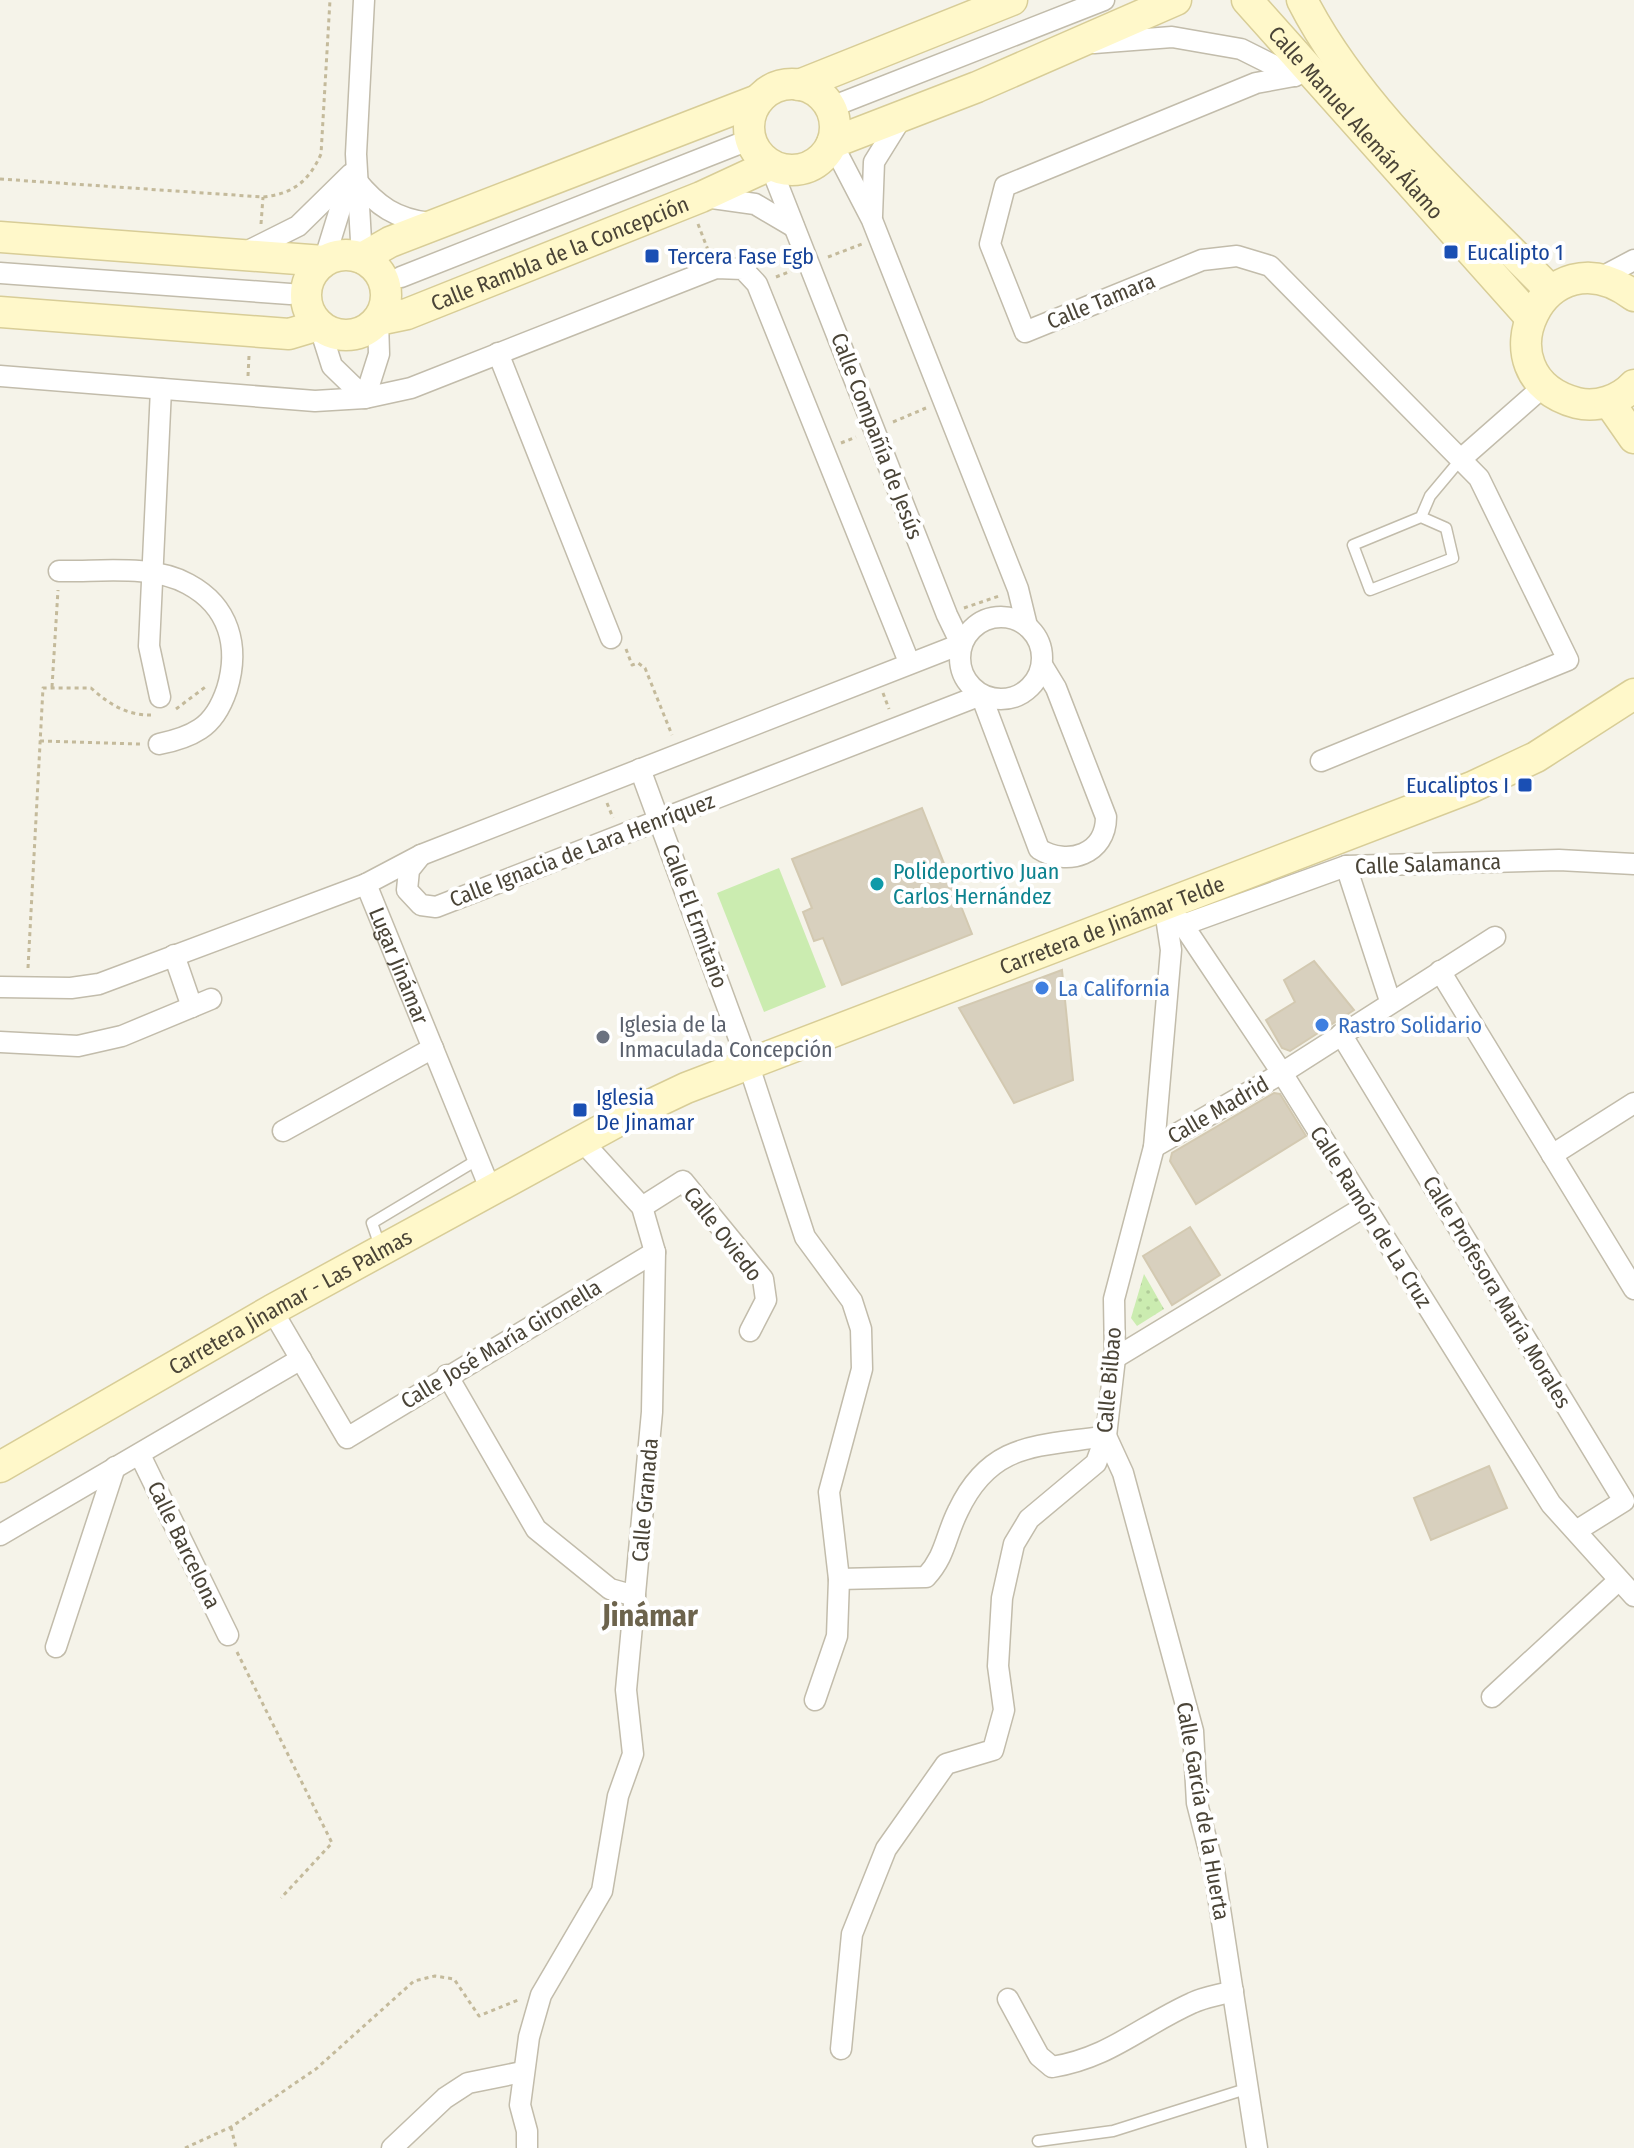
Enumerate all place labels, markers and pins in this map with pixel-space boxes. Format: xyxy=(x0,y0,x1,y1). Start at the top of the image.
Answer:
place label: Eucalipto 1 xyxy=(1467,239,1564,266)
place label: Tercera Fase Egb xyxy=(668,243,814,270)
marker: Eucalipto 1 xyxy=(1442,243,1460,261)
marker: Tercera Fase Egb xyxy=(643,247,661,265)
place label: Eucaliptos I xyxy=(1406,772,1509,799)
marker: Eucaliptos I xyxy=(1516,776,1534,794)
place label: Polideportivo Juan Carlos Hernández xyxy=(893,858,1059,910)
marker: Polideportivo Juan Carlos Hernández xyxy=(868,875,886,893)
place label: La California xyxy=(1058,975,1170,1002)
marker: La California xyxy=(1033,979,1051,997)
place label: Iglesia de la Inmaculada Concepción xyxy=(619,1011,833,1063)
place label: Rastro Solidario xyxy=(1338,1012,1482,1039)
marker: Rastro Solidario xyxy=(1313,1016,1331,1034)
marker: Iglesia de la Inmaculada Concepción xyxy=(594,1028,612,1046)
place label: Iglesia De Jinamar xyxy=(596,1084,694,1136)
marker: Iglesia De Jinamar xyxy=(571,1101,589,1119)

